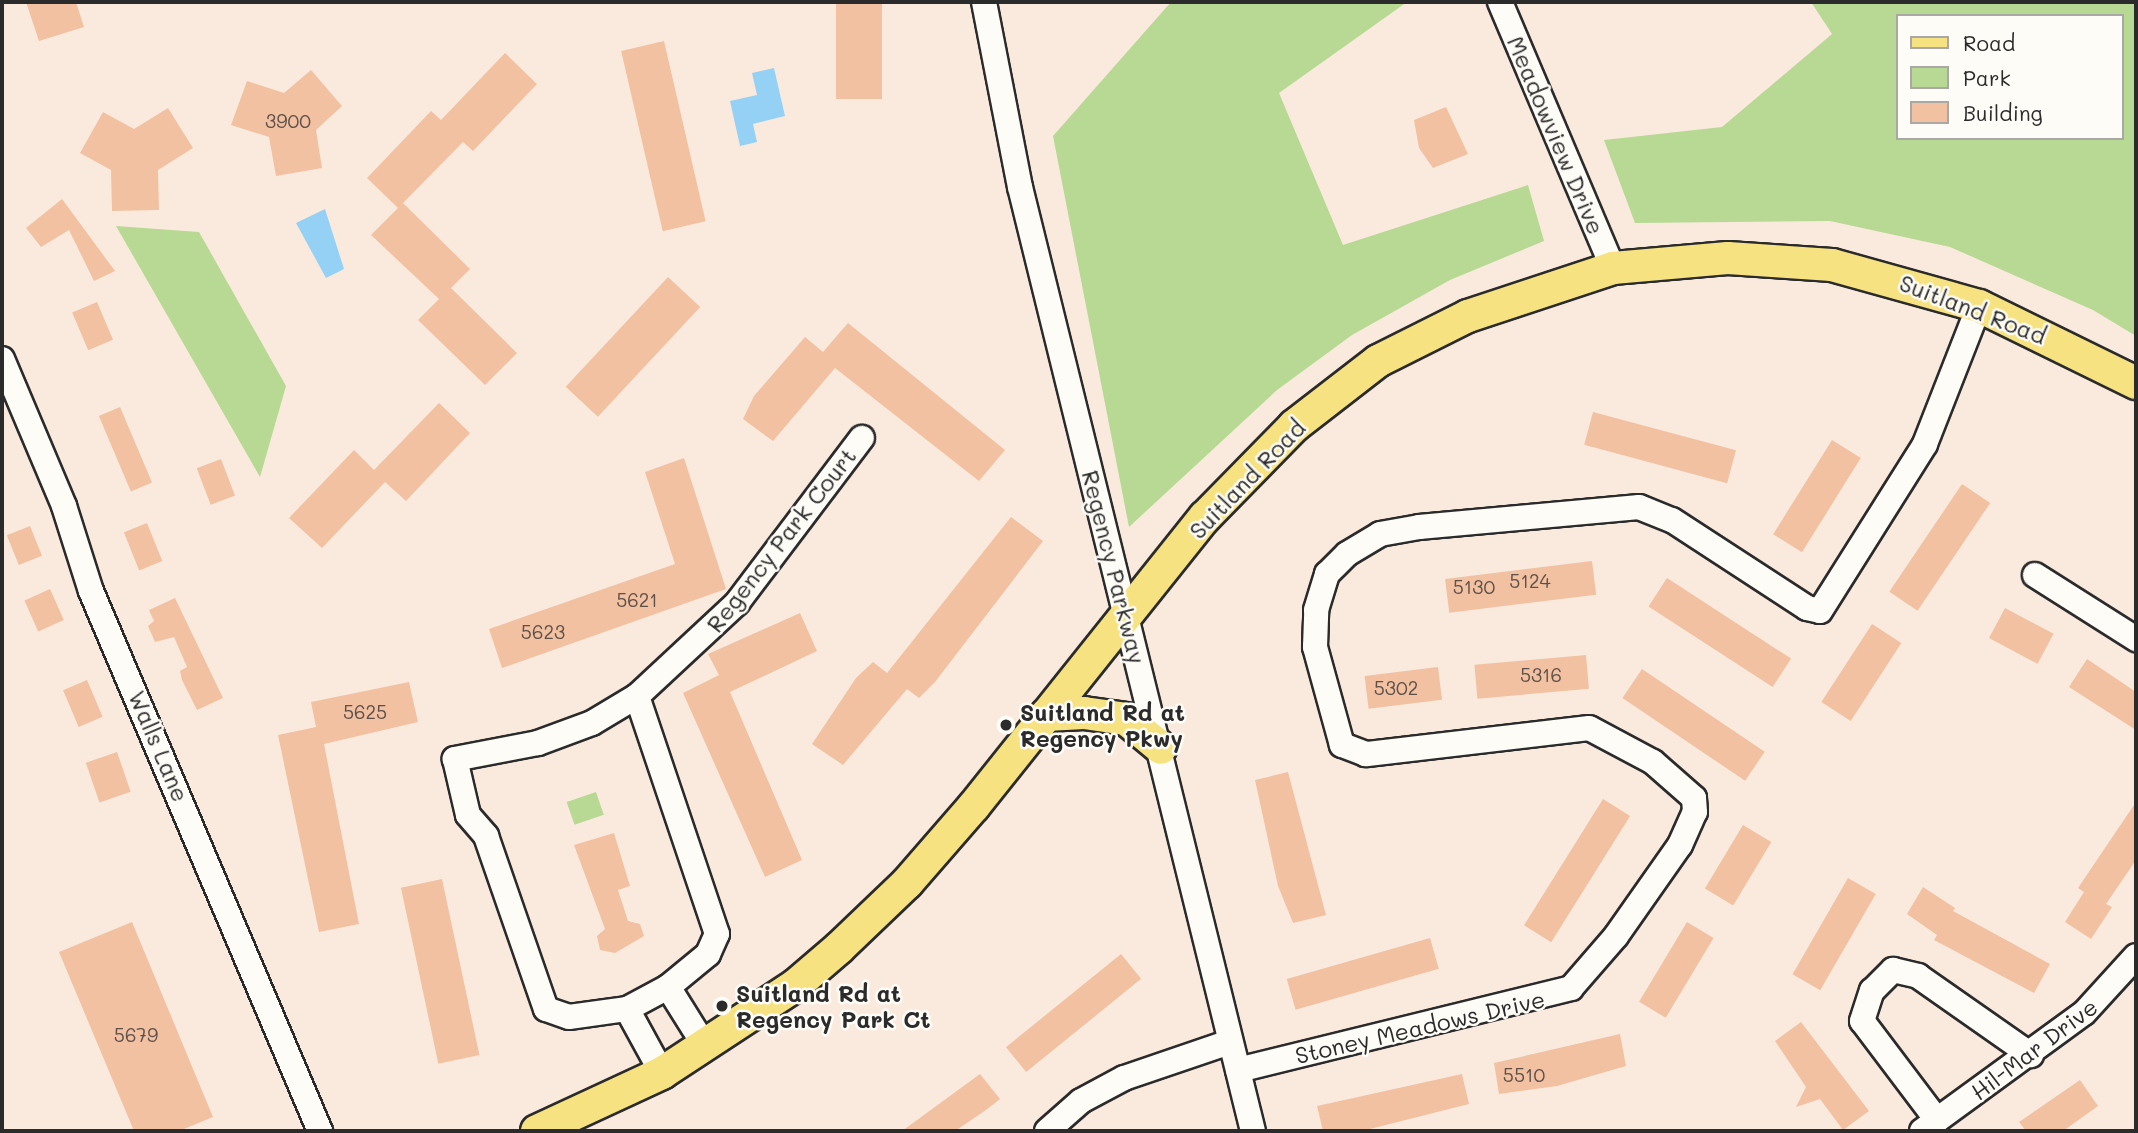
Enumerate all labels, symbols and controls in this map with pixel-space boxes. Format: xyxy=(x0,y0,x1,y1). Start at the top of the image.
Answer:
legend xyxy=(1896,14,2124,140)
text: Road xyxy=(1963,29,2015,56)
street label: Meadowview Drive xyxy=(1502,32,1610,238)
text: Park xyxy=(1963,64,2011,91)
text: Building xyxy=(1963,99,2043,126)
house number: 3900 xyxy=(265,110,311,132)
street label: Suitland Road xyxy=(1896,268,2050,350)
street label: Suitland Road xyxy=(1183,414,1311,544)
street label: Regency Park Court xyxy=(701,442,861,638)
street label: Regency Parkway xyxy=(1077,467,1151,667)
house number: 5124 xyxy=(1509,570,1551,592)
house number: 5130 xyxy=(1453,576,1495,598)
house number: 5621 xyxy=(616,589,658,611)
house number: 5623 xyxy=(521,621,565,643)
house number: 5316 xyxy=(1520,664,1562,686)
house number: 5302 xyxy=(1374,677,1418,699)
street label: Walls Lane xyxy=(123,686,195,806)
place label: Suitland Rd at Regency Pkwy xyxy=(1020,698,1185,752)
house number: 5625 xyxy=(343,701,387,723)
marker: Suitland Rd at Regency Pkwy xyxy=(998,717,1014,733)
place label: Suitland Rd at Regency Park Ct xyxy=(736,979,931,1033)
street label: Stoney Meadows Drive xyxy=(1292,985,1548,1069)
street label: Hil-Mar Drive xyxy=(1965,992,2103,1106)
marker: Suitland Rd at Regency Park Ct xyxy=(714,998,730,1014)
house number: 5679 xyxy=(114,1024,158,1046)
house number: 5510 xyxy=(1503,1064,1545,1086)

